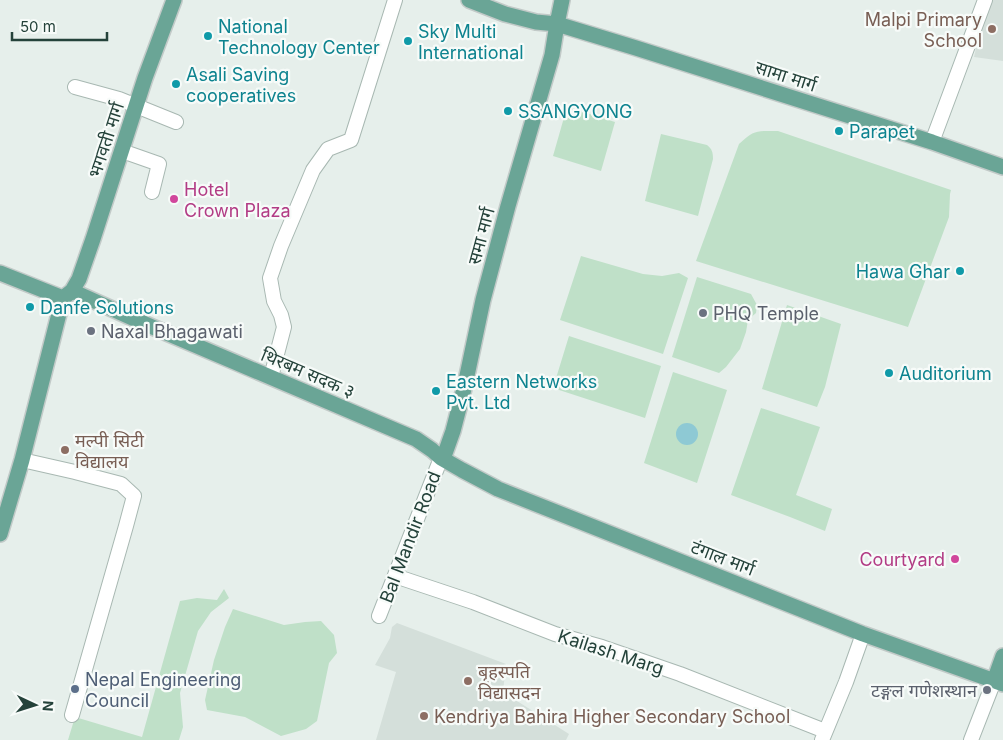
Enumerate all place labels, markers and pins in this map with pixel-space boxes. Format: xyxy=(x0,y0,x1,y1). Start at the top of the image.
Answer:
place label: Malpi Primary School xyxy=(865,9,982,51)
place label: National Technology Center xyxy=(218,16,380,58)
place label: Sky Multi International xyxy=(418,21,524,63)
marker: Malpi Primary School xyxy=(986,23,998,35)
marker: National Technology Center xyxy=(202,30,214,42)
marker: Sky Multi International xyxy=(402,35,414,47)
place label: Asali Saving cooperatives xyxy=(186,64,296,106)
marker: Asali Saving cooperatives xyxy=(170,78,182,90)
place label: SSANGYONG xyxy=(518,101,632,122)
marker: SSANGYONG xyxy=(502,105,514,117)
place label: Parapet xyxy=(849,121,915,142)
marker: Parapet xyxy=(833,125,845,137)
place label: Hotel Crown Plaza xyxy=(184,179,291,221)
marker: Hotel Crown Plaza xyxy=(168,193,180,205)
place label: Hawa Ghar xyxy=(856,261,950,282)
marker: Hawa Ghar xyxy=(954,265,966,277)
place label: Danfe Solutions xyxy=(40,297,174,318)
marker: Danfe Solutions xyxy=(24,301,36,313)
place label: PHQ Temple xyxy=(713,303,819,324)
marker: PHQ Temple xyxy=(697,307,709,319)
place label: Naxal Bhagawati xyxy=(101,321,243,342)
marker: Naxal Bhagawati xyxy=(85,325,97,337)
place label: Auditorium xyxy=(899,363,992,384)
marker: Auditorium xyxy=(883,367,895,379)
place label: Eastern Networks Pvt. Ltd xyxy=(446,371,597,413)
marker: Eastern Networks Pvt. Ltd xyxy=(430,385,442,397)
place label: मल्पी सिटी विद्यालय xyxy=(75,430,144,472)
marker: मल्पी सिटी विद्यालय xyxy=(59,444,71,456)
place label: Courtyard xyxy=(859,549,945,570)
marker: Courtyard xyxy=(949,553,961,565)
place label: बृहस्पति विद्यासदन xyxy=(478,661,541,703)
place label: Nepal Engineering Council xyxy=(85,669,241,711)
marker: बृहस्पति विद्यासदन xyxy=(462,675,474,687)
place label: टङ्गल गणेशस्थान xyxy=(871,680,978,701)
marker: Nepal Engineering Council xyxy=(69,683,81,695)
marker: टङ्गल गणेशस्थान xyxy=(981,684,993,696)
place label: Kendriya Bahira Higher Secondary School xyxy=(434,706,790,727)
marker: Kendriya Bahira Higher Secondary School xyxy=(418,710,430,722)

